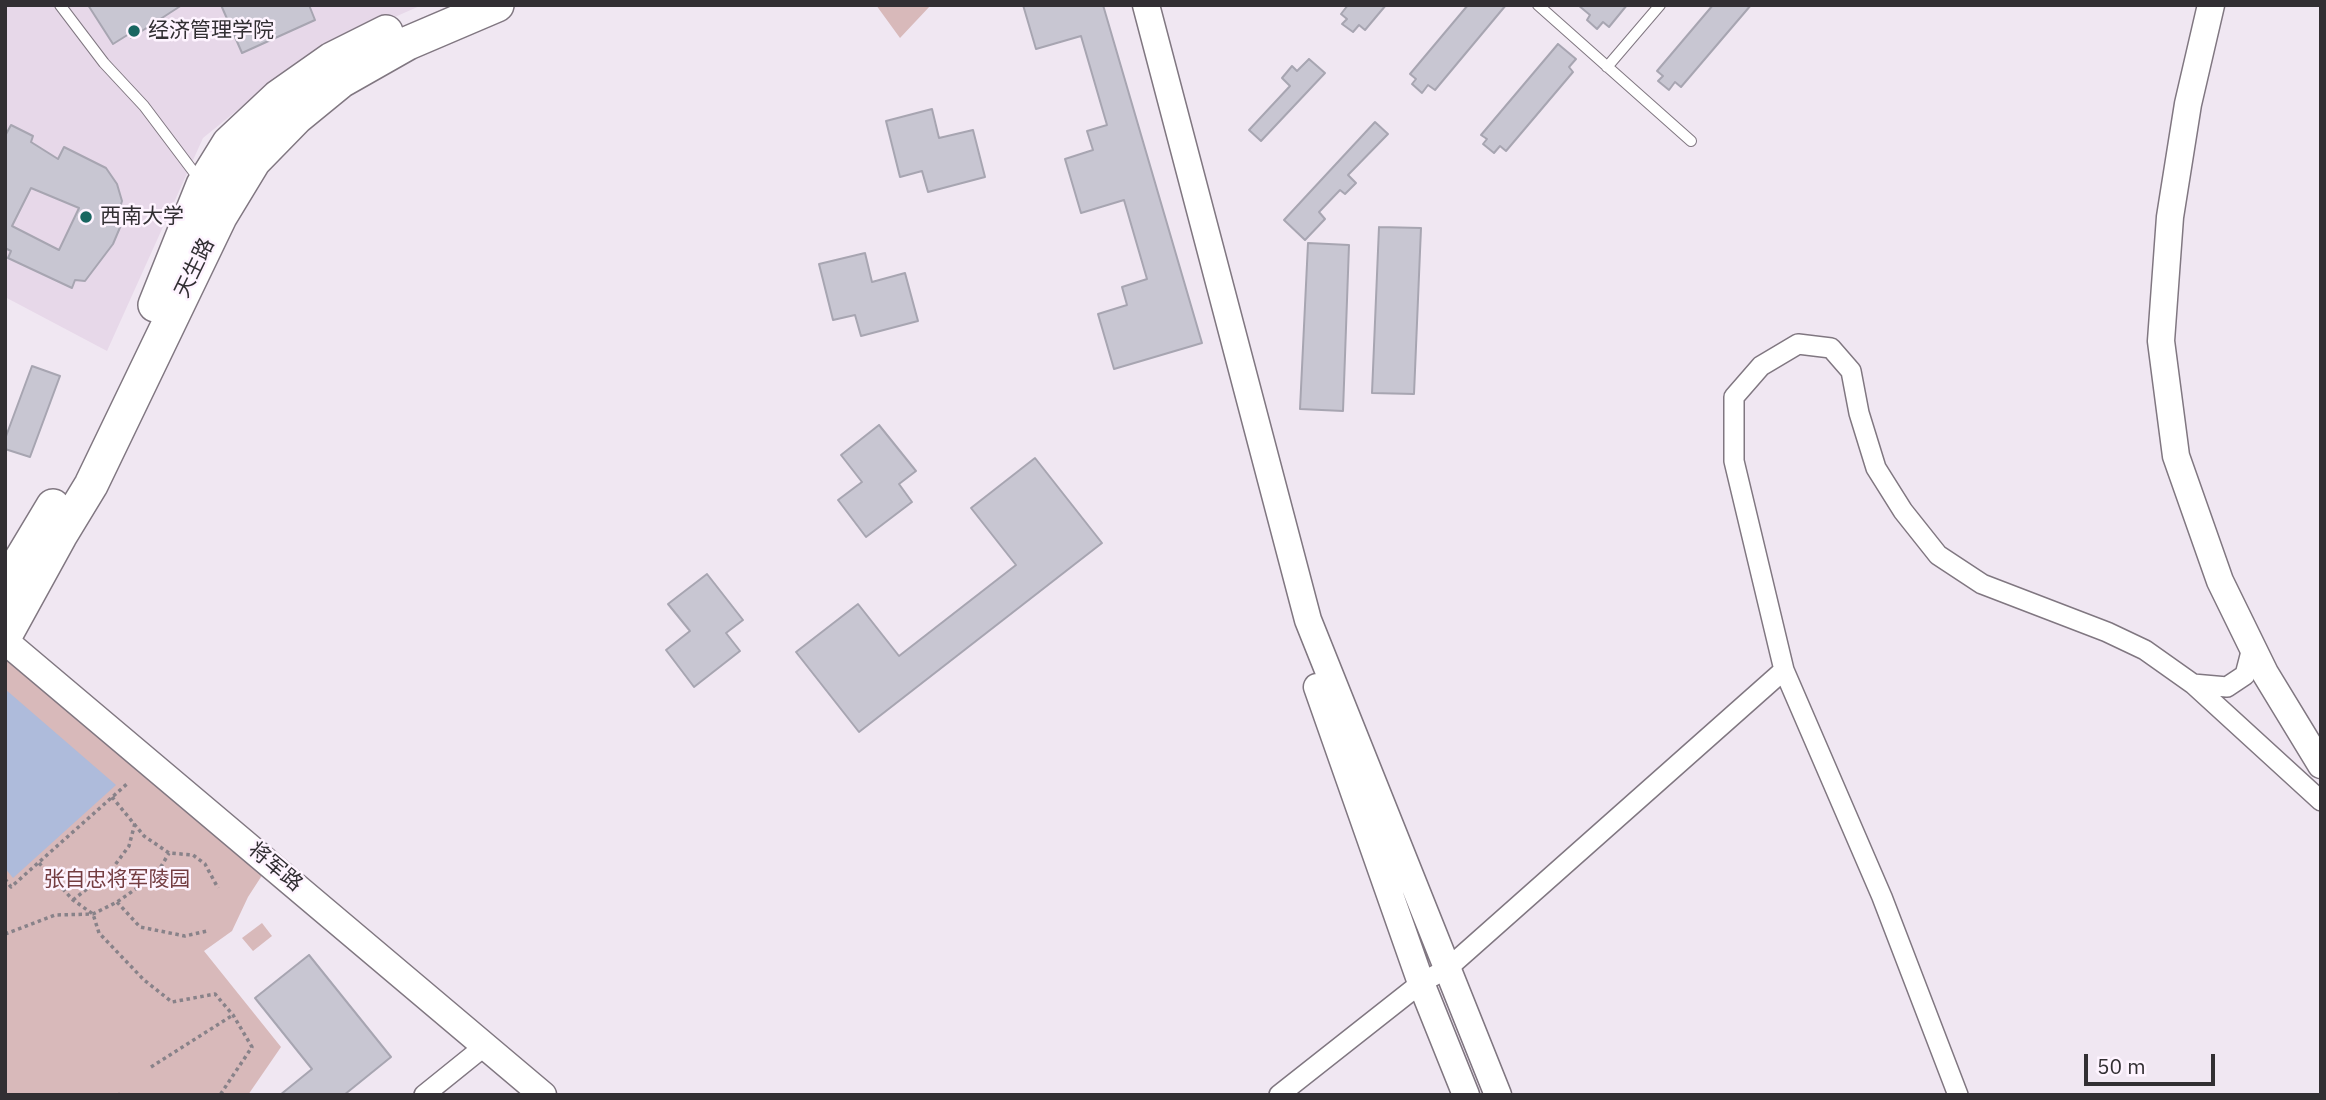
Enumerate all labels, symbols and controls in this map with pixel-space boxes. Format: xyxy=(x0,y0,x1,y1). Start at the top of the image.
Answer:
place label: 经济管理学院 xyxy=(148,18,274,44)
marker: 经济管理学院 xyxy=(126,23,142,39)
place label: 西南大学 xyxy=(100,204,184,230)
marker: 西南大学 xyxy=(78,209,94,225)
street label: 天生路 xyxy=(170,234,220,302)
street label: 将军路 xyxy=(243,837,307,897)
park label: 张自忠将军陵园 xyxy=(44,867,190,893)
scale bar xyxy=(2088,1040,2219,1084)
text: 50 m xyxy=(2097,1052,2146,1080)

